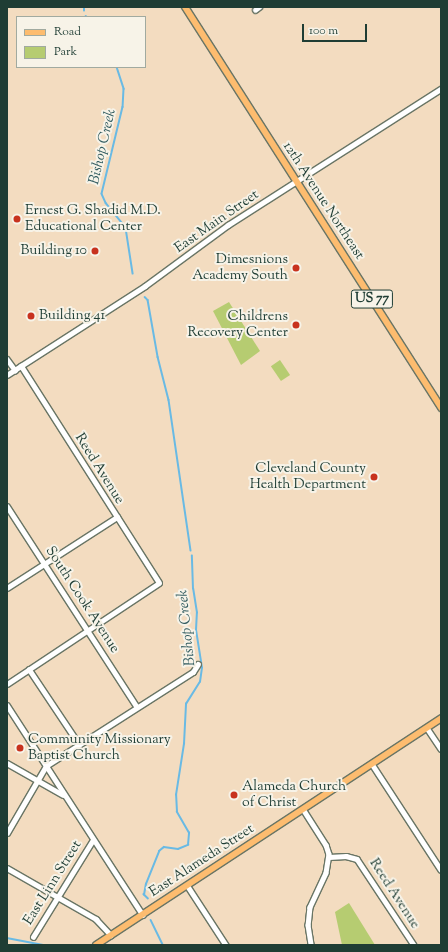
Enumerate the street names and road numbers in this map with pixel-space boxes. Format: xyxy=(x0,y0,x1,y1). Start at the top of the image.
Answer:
street label: 12th Avenue Northeast xyxy=(279,139,367,263)
street label: East Main Street xyxy=(172,187,262,257)
road number: US 77 xyxy=(350,288,394,310)
street label: Reed Avenue xyxy=(71,430,127,508)
street label: South Cook Avenue xyxy=(41,544,123,656)
street label: East Alameda Street xyxy=(147,821,257,901)
street label: East Linn Street xyxy=(20,838,86,928)
street label: Reed Avenue xyxy=(365,856,423,932)

